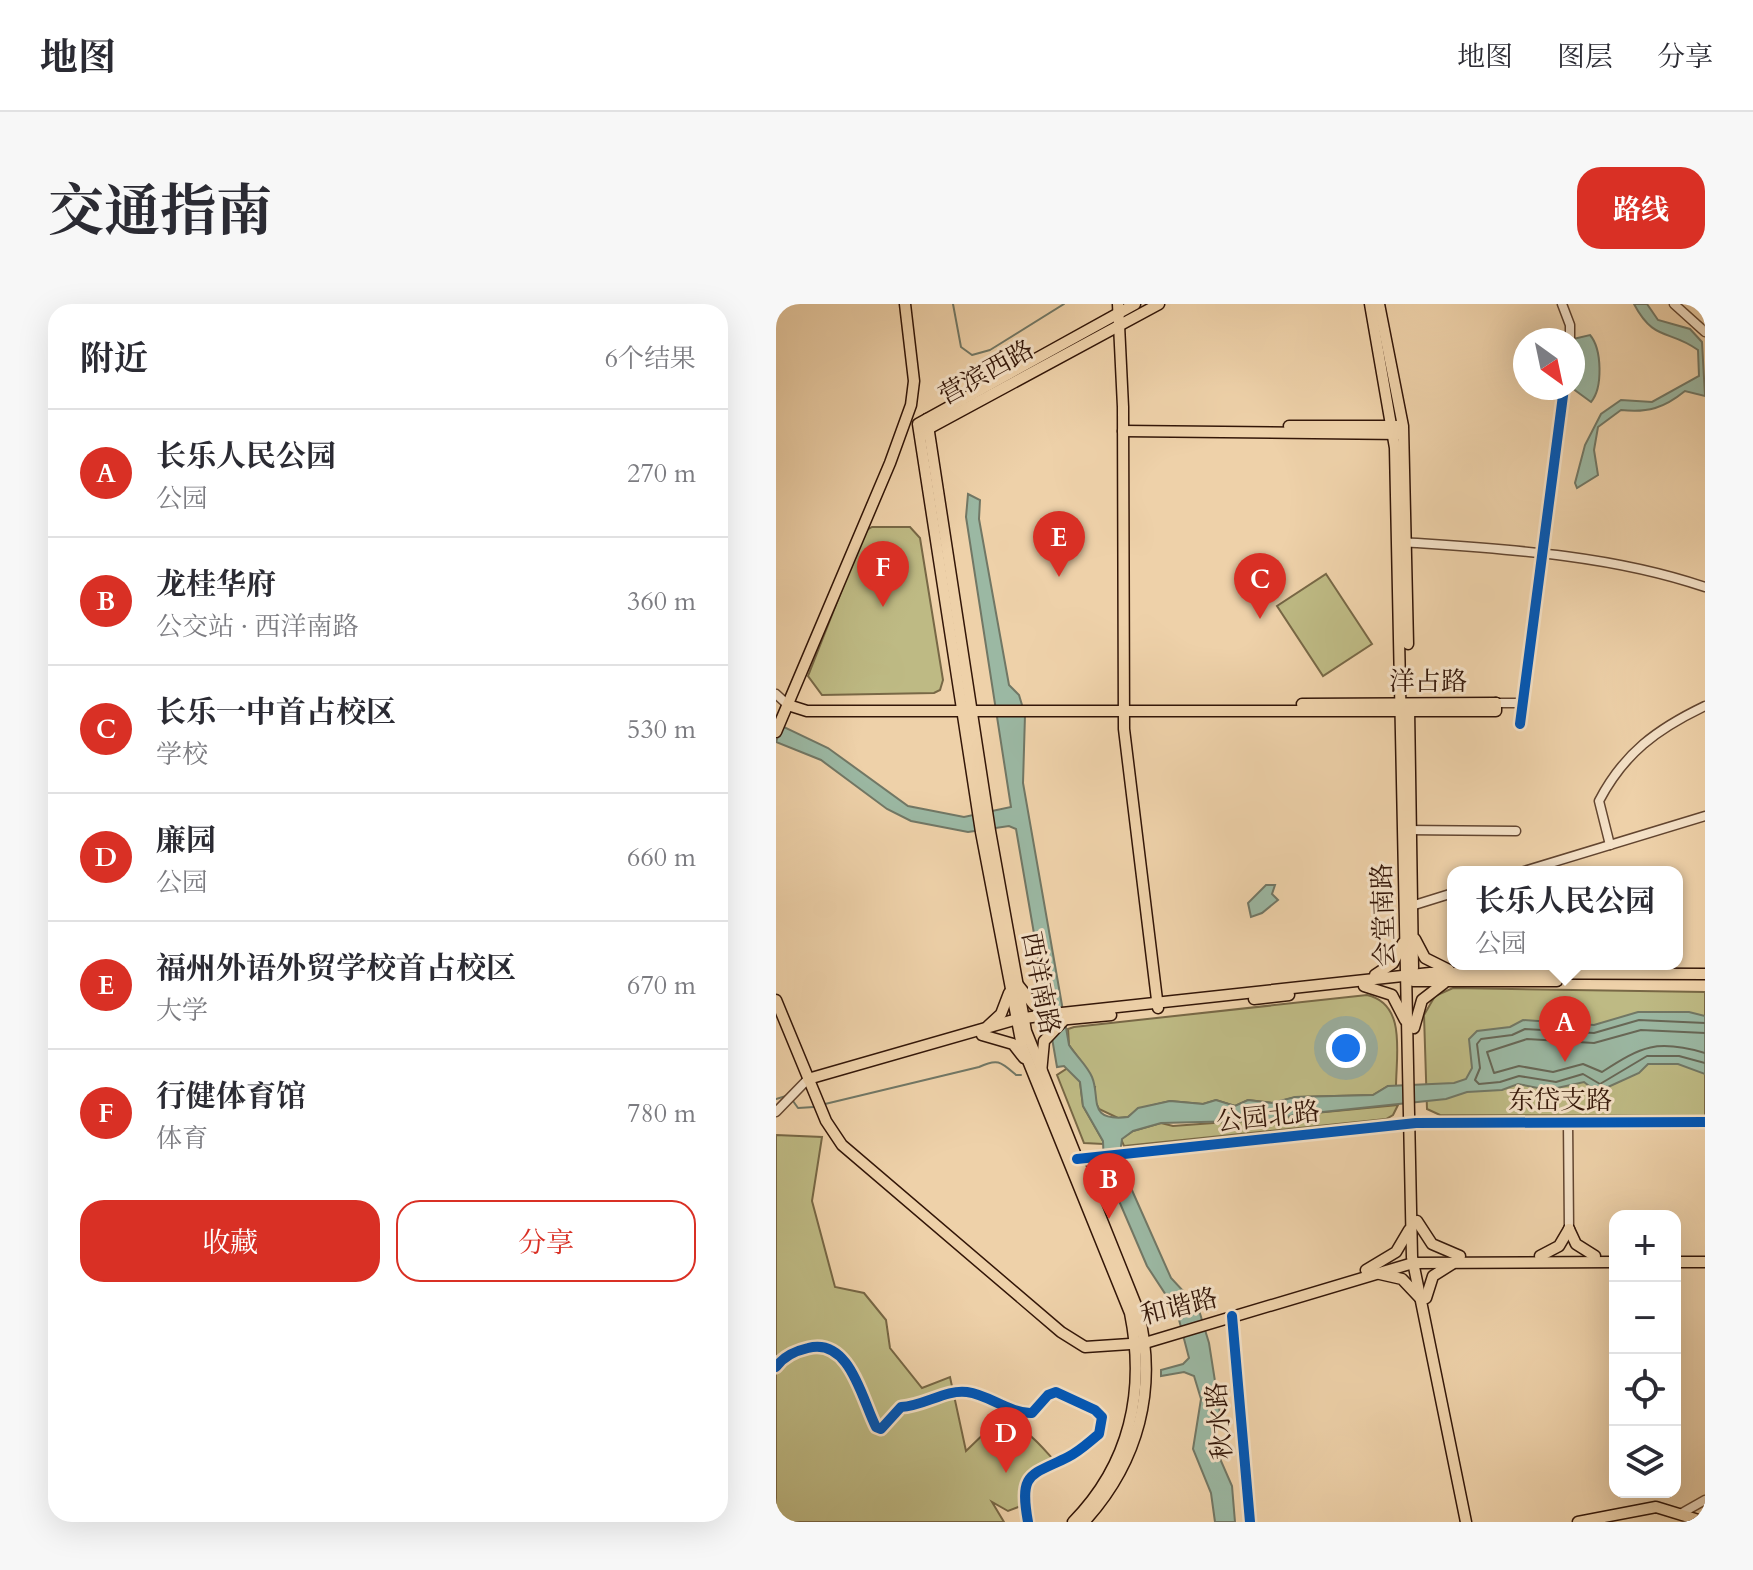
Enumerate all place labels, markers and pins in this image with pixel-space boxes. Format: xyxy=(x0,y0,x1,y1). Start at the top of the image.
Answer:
pin: E xyxy=(1033,511,1085,577)
pin: F xyxy=(857,541,909,607)
pin: C xyxy=(1234,553,1286,619)
pin: A xyxy=(1539,996,1591,1062)
pin: B xyxy=(1083,1153,1135,1219)
pin: D xyxy=(980,1407,1032,1473)

